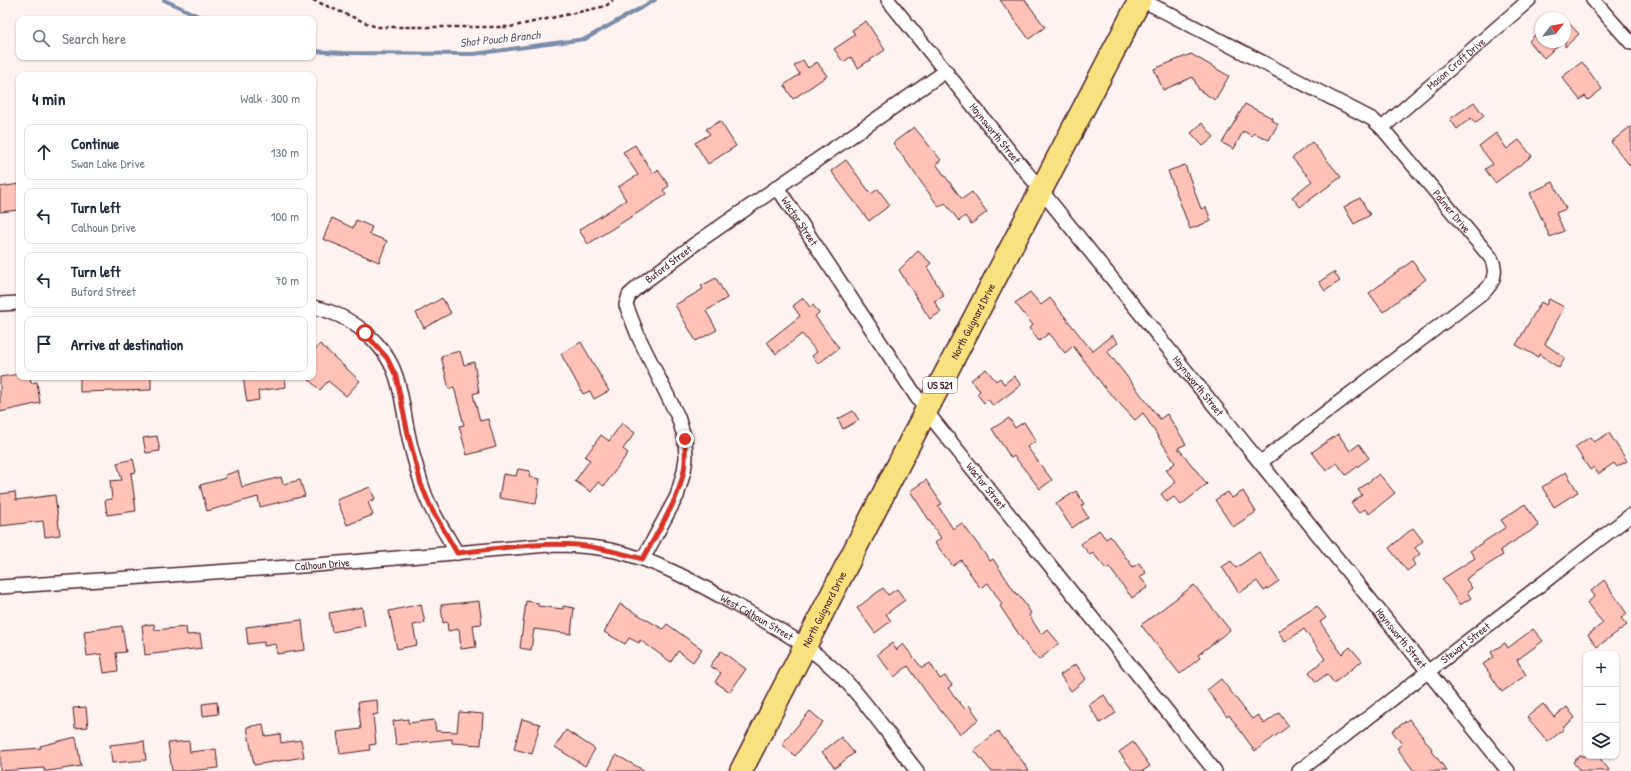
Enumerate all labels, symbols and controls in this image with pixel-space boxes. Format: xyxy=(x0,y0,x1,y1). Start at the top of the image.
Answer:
north arrow xyxy=(1535,12,1571,48)
search box xyxy=(16,16,316,60)
water label: Shot Pouch Branch xyxy=(459,26,542,51)
icon: search xyxy=(30,27,52,49)
text: Search here xyxy=(62,28,126,49)
street label: Mason Croft Drive xyxy=(1424,34,1488,93)
text: 4 min xyxy=(32,87,65,110)
text: Walk · 300 m xyxy=(240,89,300,107)
street label: Haynsworth Street xyxy=(967,100,1024,167)
text: Continue xyxy=(71,133,119,154)
icon: ahead xyxy=(33,141,55,163)
text: 130 m xyxy=(271,143,299,161)
text: Swan Lake Drive xyxy=(71,154,145,172)
street label: Palmer Drive xyxy=(1430,187,1474,236)
street label: Wactor Street xyxy=(778,194,821,249)
text: Turn left xyxy=(71,197,121,218)
icon: left xyxy=(33,205,55,227)
text: 100 m xyxy=(271,207,299,225)
text: Calhoun Drive xyxy=(71,218,136,236)
street label: Buford Street xyxy=(642,242,695,286)
text: Turn left xyxy=(71,261,121,282)
icon: left xyxy=(33,269,55,291)
text: 70 m xyxy=(275,271,299,289)
street label: North Guignard Drive xyxy=(947,280,999,362)
text: Buford Street xyxy=(71,282,136,300)
route start xyxy=(356,324,374,342)
icon: arrive xyxy=(33,333,55,355)
text: Arrive at destination xyxy=(71,334,183,355)
street label: Haynsworth Street xyxy=(1170,353,1227,419)
road number: US 521 xyxy=(923,377,957,393)
route end xyxy=(676,430,694,448)
street label: Wactor Street xyxy=(963,460,1009,512)
street label: Calhoun Drive xyxy=(294,555,351,573)
street label: North Guignard Drive xyxy=(799,568,850,650)
street label: West Calhoun Street xyxy=(718,591,796,644)
street label: Haynsworth Street xyxy=(1373,605,1430,672)
street label: Stewart Street xyxy=(1438,619,1493,666)
map controls xyxy=(1583,651,1619,759)
button: + xyxy=(1583,651,1619,687)
button: − xyxy=(1583,687,1619,723)
button: layers xyxy=(1583,723,1619,759)

